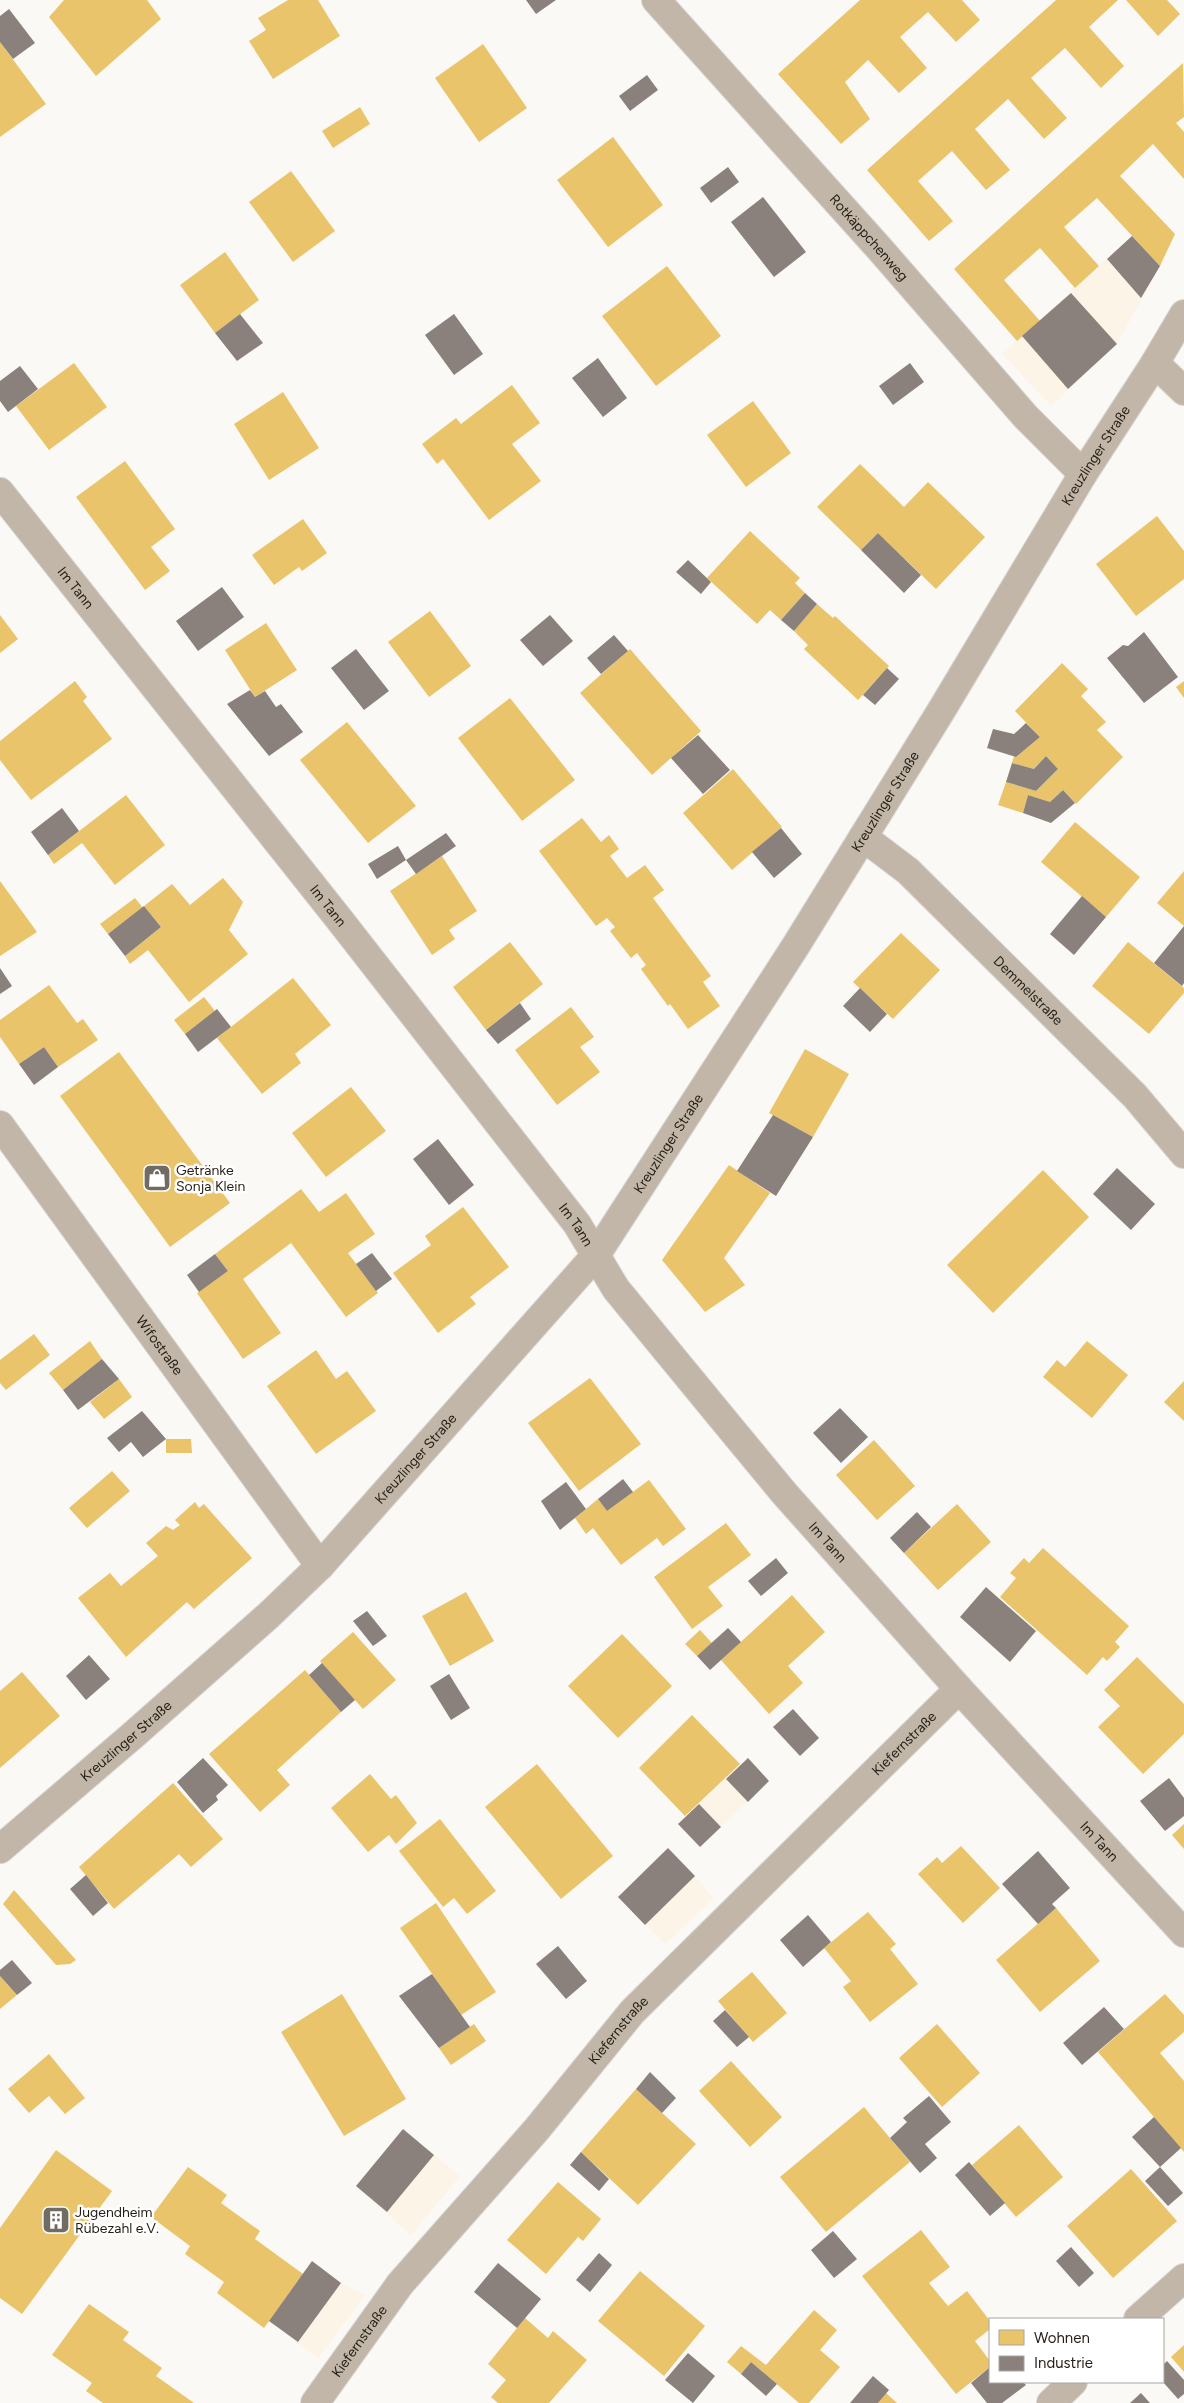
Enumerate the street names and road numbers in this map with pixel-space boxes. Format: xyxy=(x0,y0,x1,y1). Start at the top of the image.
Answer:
street label: Rotkäppchenweg xyxy=(826,191,912,284)
street label: Kreuzlinger Straße xyxy=(1058,402,1134,509)
street label: Im Tann xyxy=(54,563,98,612)
street label: Kreuzlinger Straße xyxy=(848,748,923,855)
street label: Im Tann xyxy=(306,881,350,930)
street label: Demmelstraße xyxy=(990,952,1067,1029)
street label: Kreuzlinger Straße xyxy=(630,1090,707,1196)
street label: Im Tann xyxy=(555,1199,597,1249)
street label: Wifostraße xyxy=(133,1312,187,1378)
street label: Kreuzlinger Straße xyxy=(371,1410,460,1507)
street label: Im Tann xyxy=(805,1518,851,1566)
street label: Kreuzlinger Straße xyxy=(77,1696,175,1785)
street label: Kiefernstraße xyxy=(868,1708,940,1779)
street label: Im Tann xyxy=(1077,1818,1122,1865)
street label: Kiefernstraße xyxy=(585,1992,652,2068)
street label: Kiefernstraße xyxy=(328,2302,391,2380)

